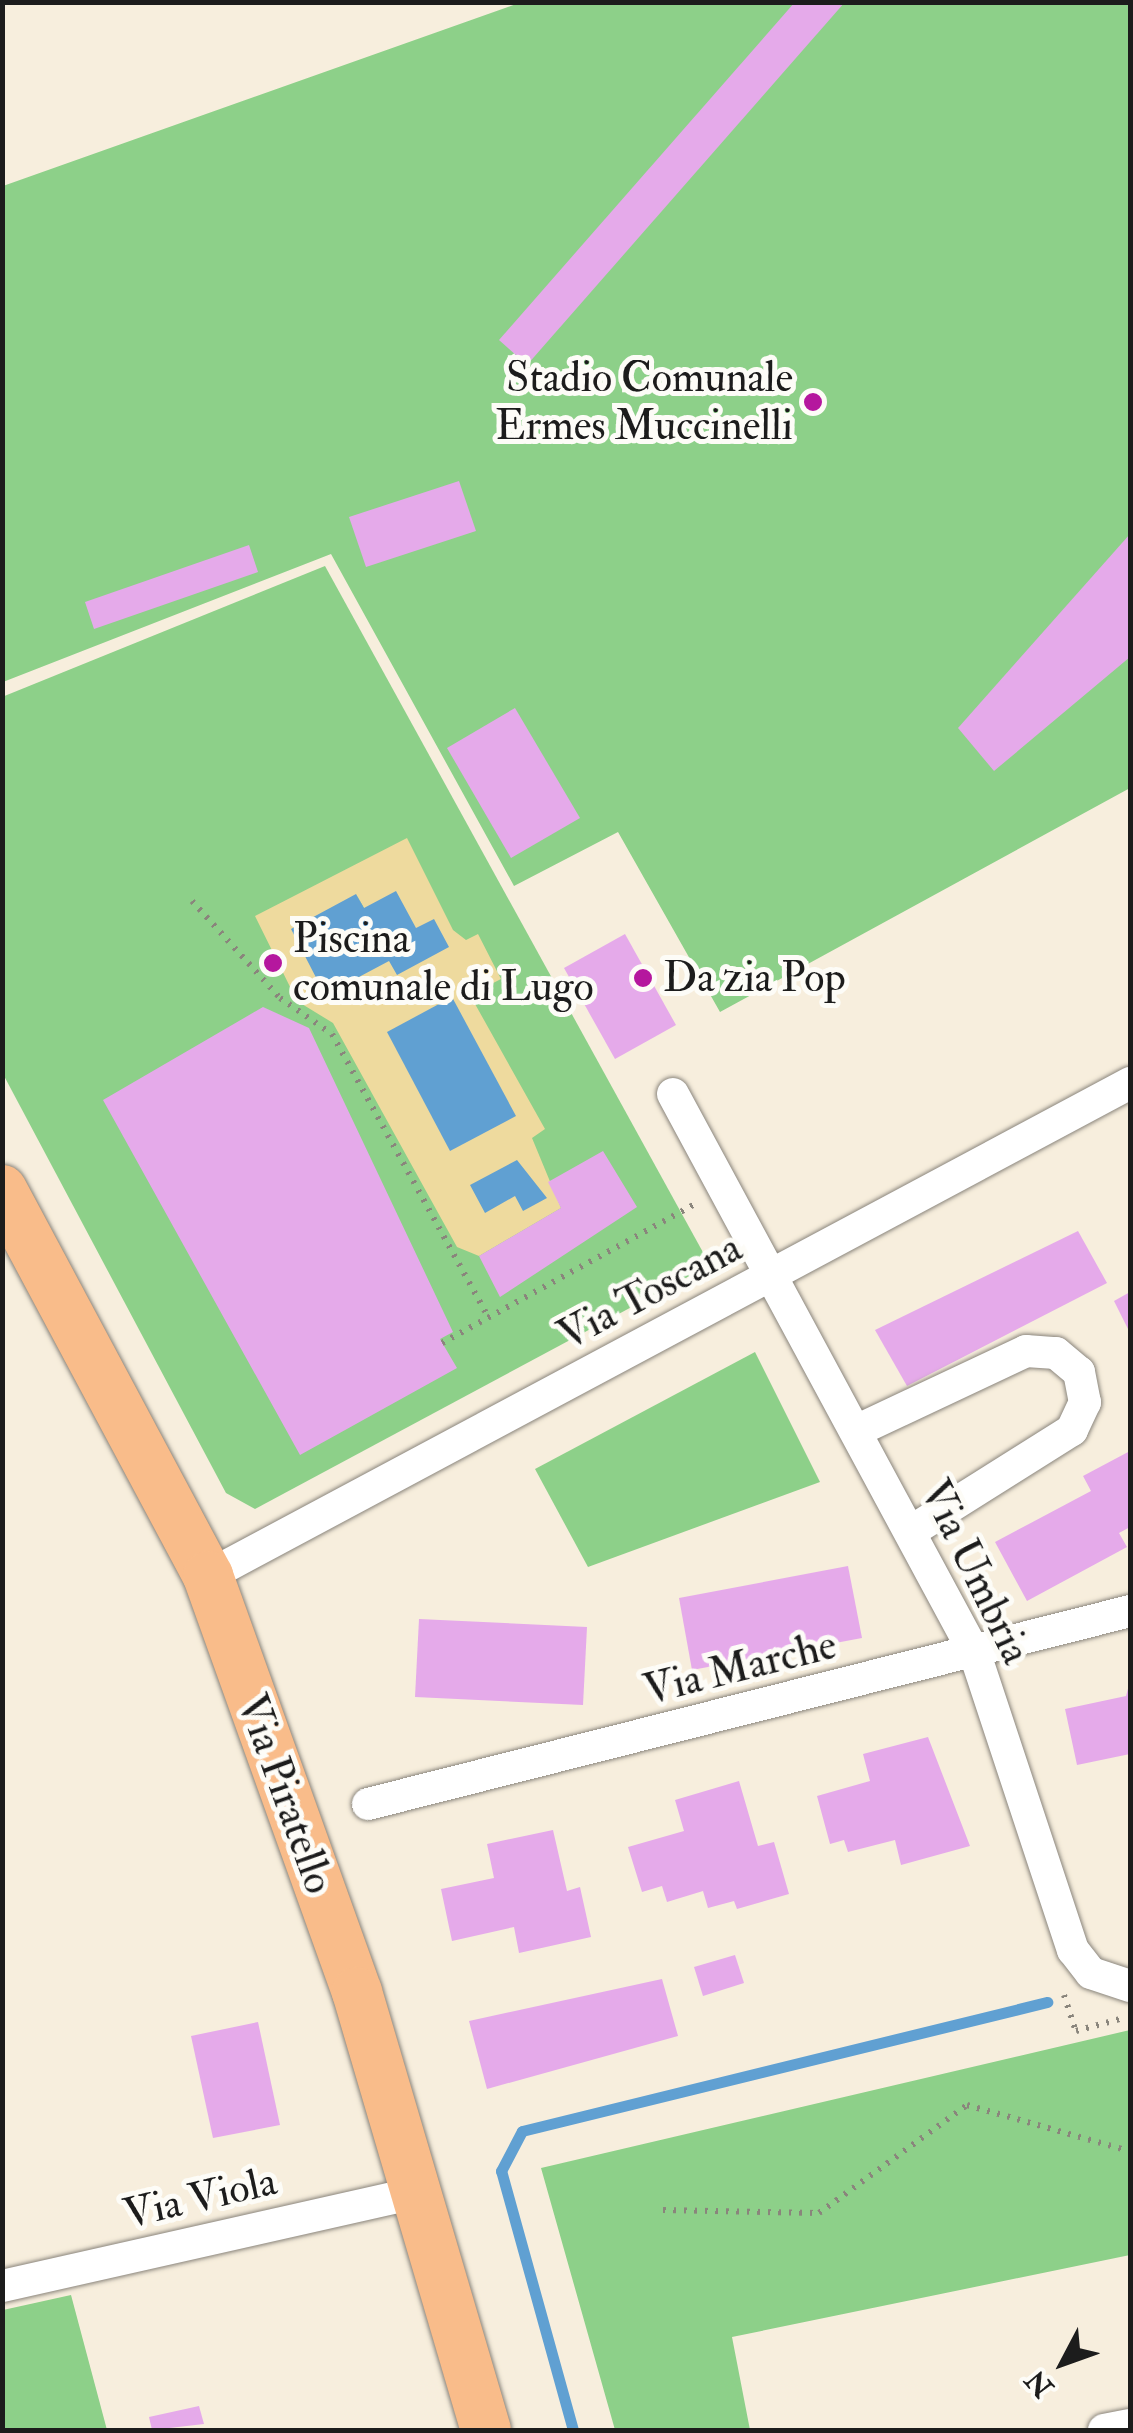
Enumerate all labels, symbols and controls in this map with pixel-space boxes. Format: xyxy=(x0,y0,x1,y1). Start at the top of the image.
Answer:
place label: Stadio Comunale Ermes Muccinelli xyxy=(495,353,793,452)
marker: Stadio Comunale Ermes Muccinelli xyxy=(802,391,824,413)
place label: Piscina comunale di Lugo xyxy=(293,914,594,1012)
marker: Piscina comunale di Lugo xyxy=(262,952,284,974)
place label: Da zia Pop xyxy=(663,953,846,1003)
marker: Da zia Pop xyxy=(632,967,654,989)
street label: Via Toscana xyxy=(550,1223,750,1361)
street label: Via Umbria xyxy=(909,1472,1041,1672)
street label: Via Marche xyxy=(639,1620,841,1716)
street label: Via Piratello xyxy=(226,1688,344,1900)
street label: Via Viola xyxy=(119,2156,281,2240)
north arrow xyxy=(1013,2313,1113,2413)
text: N xyxy=(1019,2362,1061,2404)

